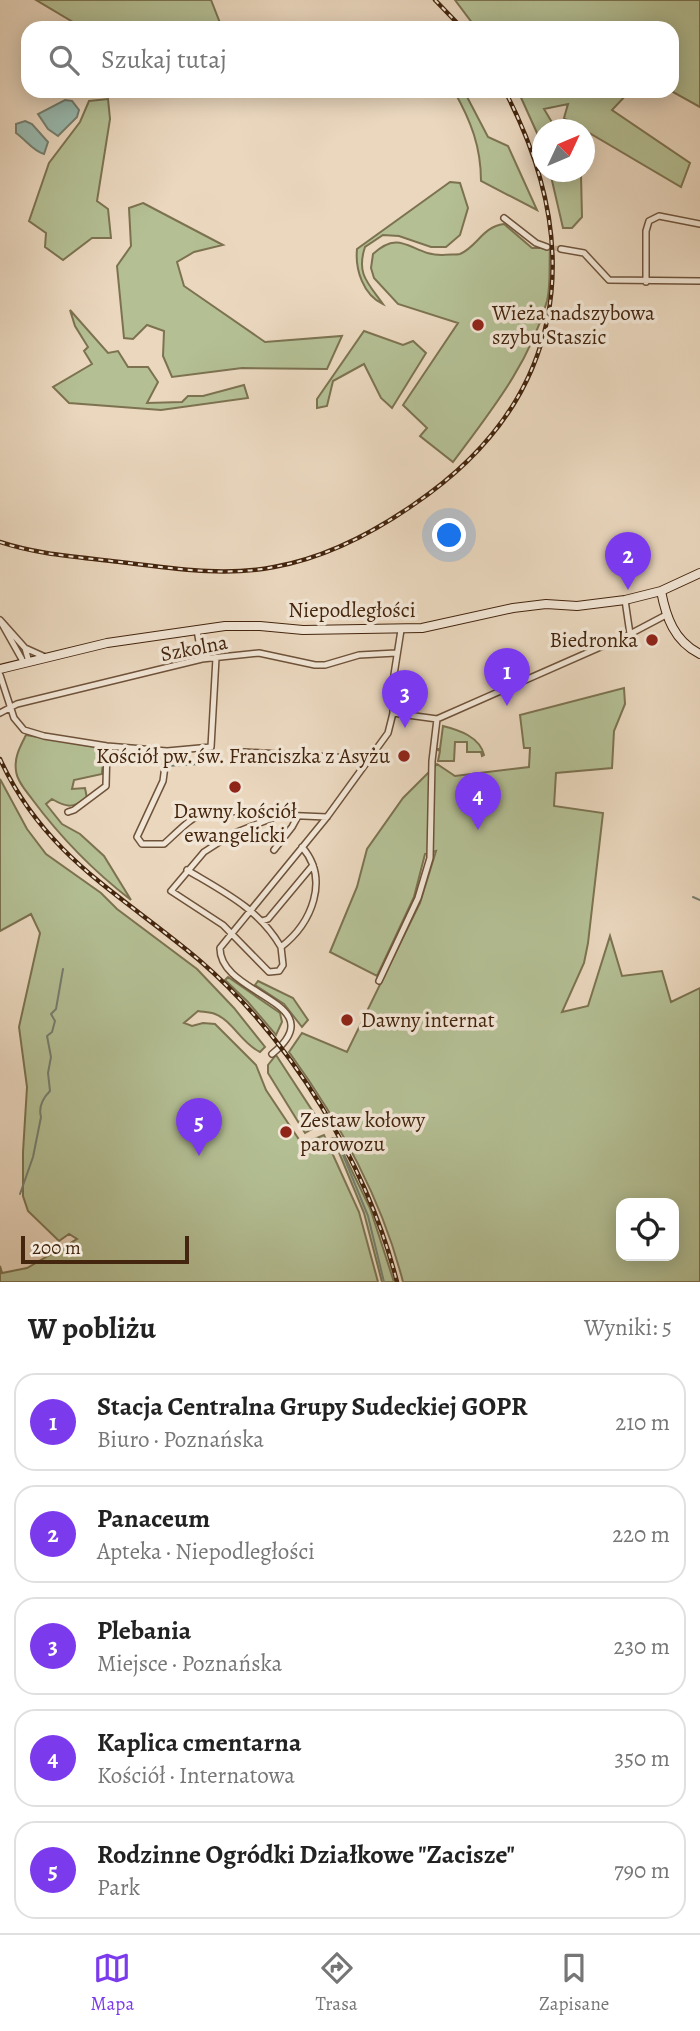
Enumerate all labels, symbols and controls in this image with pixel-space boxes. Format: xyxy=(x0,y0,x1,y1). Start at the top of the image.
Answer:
search box xyxy=(21,21,679,98)
icon: search xyxy=(45,41,83,79)
text: Szukaj tutaj xyxy=(101,42,227,77)
north arrow xyxy=(532,119,595,182)
place label: Wieża nadszybowa szybu Staszic xyxy=(491,299,655,351)
marker: Wieża nadszybowa szybu Staszic xyxy=(470,317,486,333)
your location xyxy=(432,518,466,552)
pin: 2 xyxy=(605,532,651,590)
street label: Niepodległości xyxy=(288,596,416,624)
place label: Biedronka xyxy=(549,626,638,654)
street label: Szkolna xyxy=(158,628,230,668)
marker: Biedronka xyxy=(644,632,660,648)
pin: 1 xyxy=(484,648,530,706)
pin: 3 xyxy=(382,670,428,728)
place label: Kościół pw. św. Franciszka z Asyżu xyxy=(96,742,391,770)
marker: Kościół pw. św. Franciszka z Asyżu xyxy=(396,748,412,764)
pin: 4 xyxy=(455,772,501,830)
marker: Dawny kościół ewangelicki xyxy=(227,779,243,795)
place label: Dawny kościół ewangelicki xyxy=(173,797,297,849)
place label: Dawny internat xyxy=(361,1006,495,1034)
marker: Dawny internat xyxy=(339,1012,355,1028)
pin: 5 xyxy=(176,1098,222,1156)
place label: Zestaw kołowy parowozu xyxy=(300,1106,426,1158)
marker: Zestaw kołowy parowozu xyxy=(278,1124,294,1140)
map controls xyxy=(616,1198,679,1261)
button: locate xyxy=(616,1198,679,1261)
scale bar xyxy=(21,1233,189,1265)
text: 200 m xyxy=(32,1235,81,1261)
text: W pobliżu xyxy=(28,1308,156,1348)
text: Wyniki: 5 xyxy=(584,1312,672,1343)
text: Stacja Centralna Grupy Sudeckiej GOPR xyxy=(97,1389,528,1424)
text: 1 xyxy=(49,1407,57,1438)
text: 210 m xyxy=(615,1407,670,1438)
text: Biuro · Poznańska xyxy=(97,1424,264,1455)
text: Panaceum xyxy=(97,1501,210,1536)
text: 2 xyxy=(47,1519,59,1550)
text: 220 m xyxy=(612,1519,670,1550)
text: Apteka · Niepodległości xyxy=(97,1536,315,1567)
text: Plebania xyxy=(97,1613,191,1648)
text: 3 xyxy=(48,1631,58,1662)
text: 230 m xyxy=(614,1631,670,1662)
text: Miejsce · Poznańska xyxy=(97,1648,282,1679)
text: Kaplica cmentarna xyxy=(97,1725,301,1760)
text: 4 xyxy=(48,1743,58,1774)
text: 350 m xyxy=(615,1743,670,1774)
text: Kościół · Internatowa xyxy=(97,1760,295,1791)
text: Rodzinne Ogródki Działkowe "Zacisze" xyxy=(97,1837,515,1872)
text: 5 xyxy=(48,1855,58,1886)
text: 790 m xyxy=(614,1855,670,1886)
text: Park xyxy=(97,1872,140,1903)
tab: Mapa xyxy=(91,1949,134,2017)
tab: Trasa xyxy=(315,1949,358,2017)
tab: Zapisane xyxy=(539,1949,609,2017)

